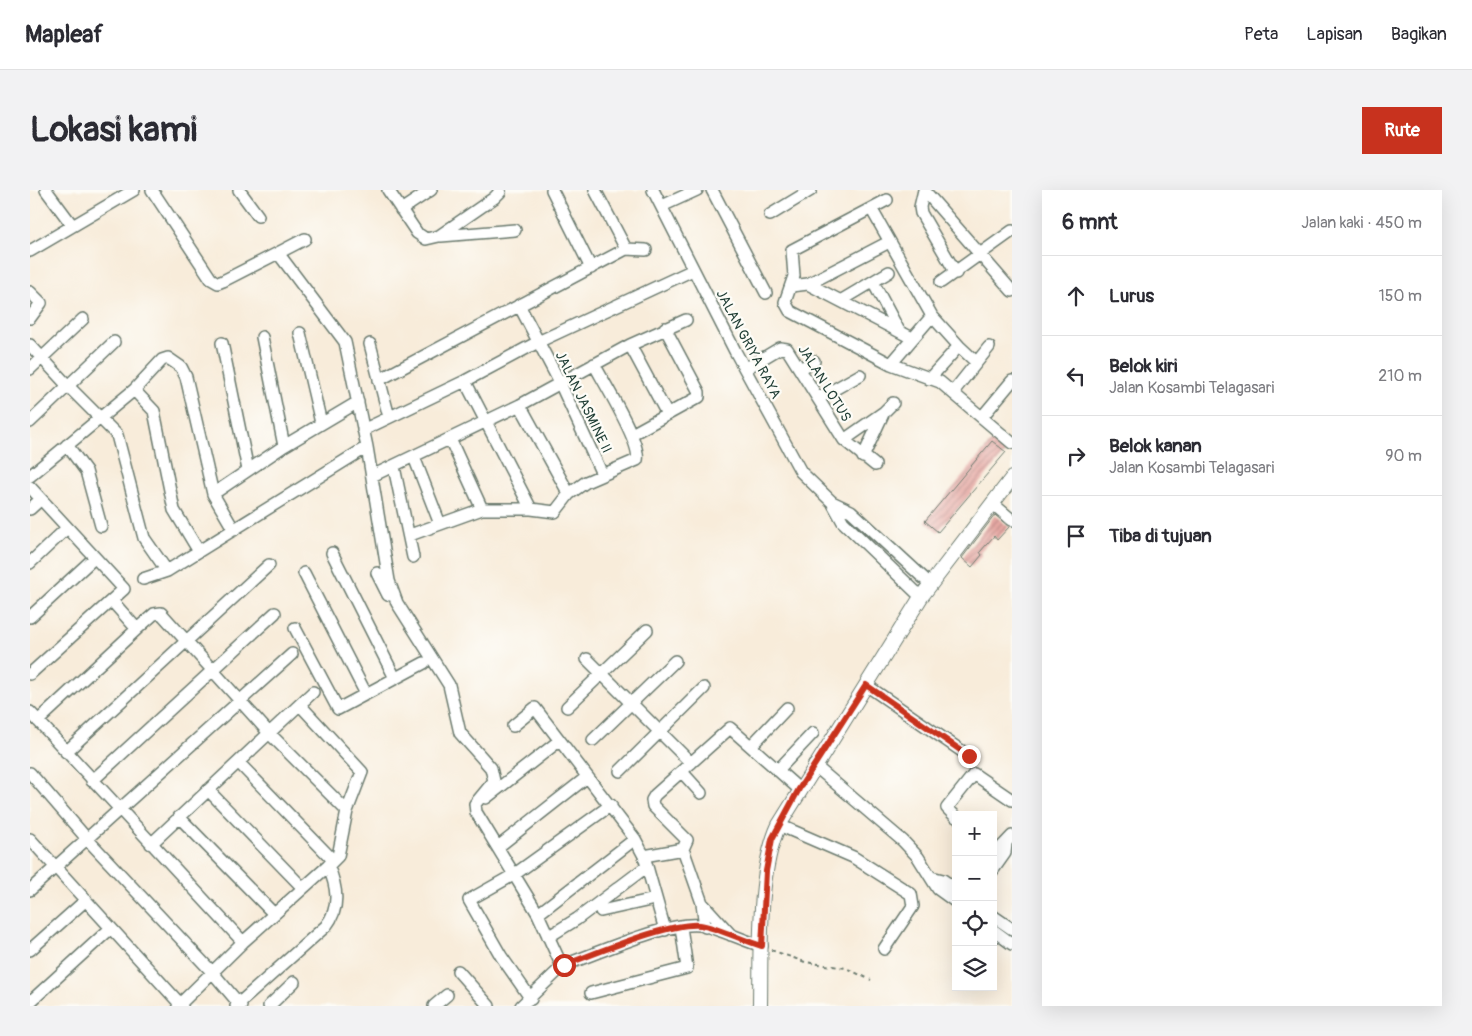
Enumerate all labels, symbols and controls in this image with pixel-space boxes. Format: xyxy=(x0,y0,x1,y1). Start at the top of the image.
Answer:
text: Mapleaf xyxy=(25,20,103,49)
text: Peta xyxy=(1244,23,1278,46)
text: Lapisan xyxy=(1306,23,1363,46)
text: Bagikan xyxy=(1391,23,1447,46)
button: Rute xyxy=(1362,107,1442,154)
text: Lokasi kami xyxy=(30,108,197,152)
text: 6 mnt xyxy=(1062,209,1118,236)
text: Jalan kaki · 450 m xyxy=(1301,213,1422,233)
icon: ahead xyxy=(1062,282,1090,310)
text: Lurus xyxy=(1109,284,1154,308)
text: 150 m xyxy=(1378,286,1422,306)
street label: JALAN GRIYA RAYA xyxy=(713,287,785,402)
street label: JALAN LOTUS xyxy=(794,342,855,425)
street label: JALAN JASMINE II xyxy=(552,349,616,456)
text: Belok kiri xyxy=(1109,354,1177,378)
icon: left xyxy=(1062,362,1090,390)
text: 210 m xyxy=(1378,366,1422,386)
text: Jalan Kosambi Telagasari xyxy=(1109,378,1274,398)
text: Belok kanan xyxy=(1109,434,1202,458)
icon: right xyxy=(1062,442,1090,470)
text: 90 m xyxy=(1385,446,1422,466)
text: Jalan Kosambi Telagasari xyxy=(1109,458,1274,478)
icon: arrive xyxy=(1062,522,1090,550)
text: Tiba di tujuan xyxy=(1109,524,1212,548)
route end xyxy=(958,745,981,768)
map controls xyxy=(952,811,997,991)
button: + xyxy=(952,811,997,856)
button: − xyxy=(952,856,997,901)
button: locate xyxy=(952,901,997,946)
button: layers xyxy=(952,946,997,991)
route start xyxy=(553,954,576,977)

